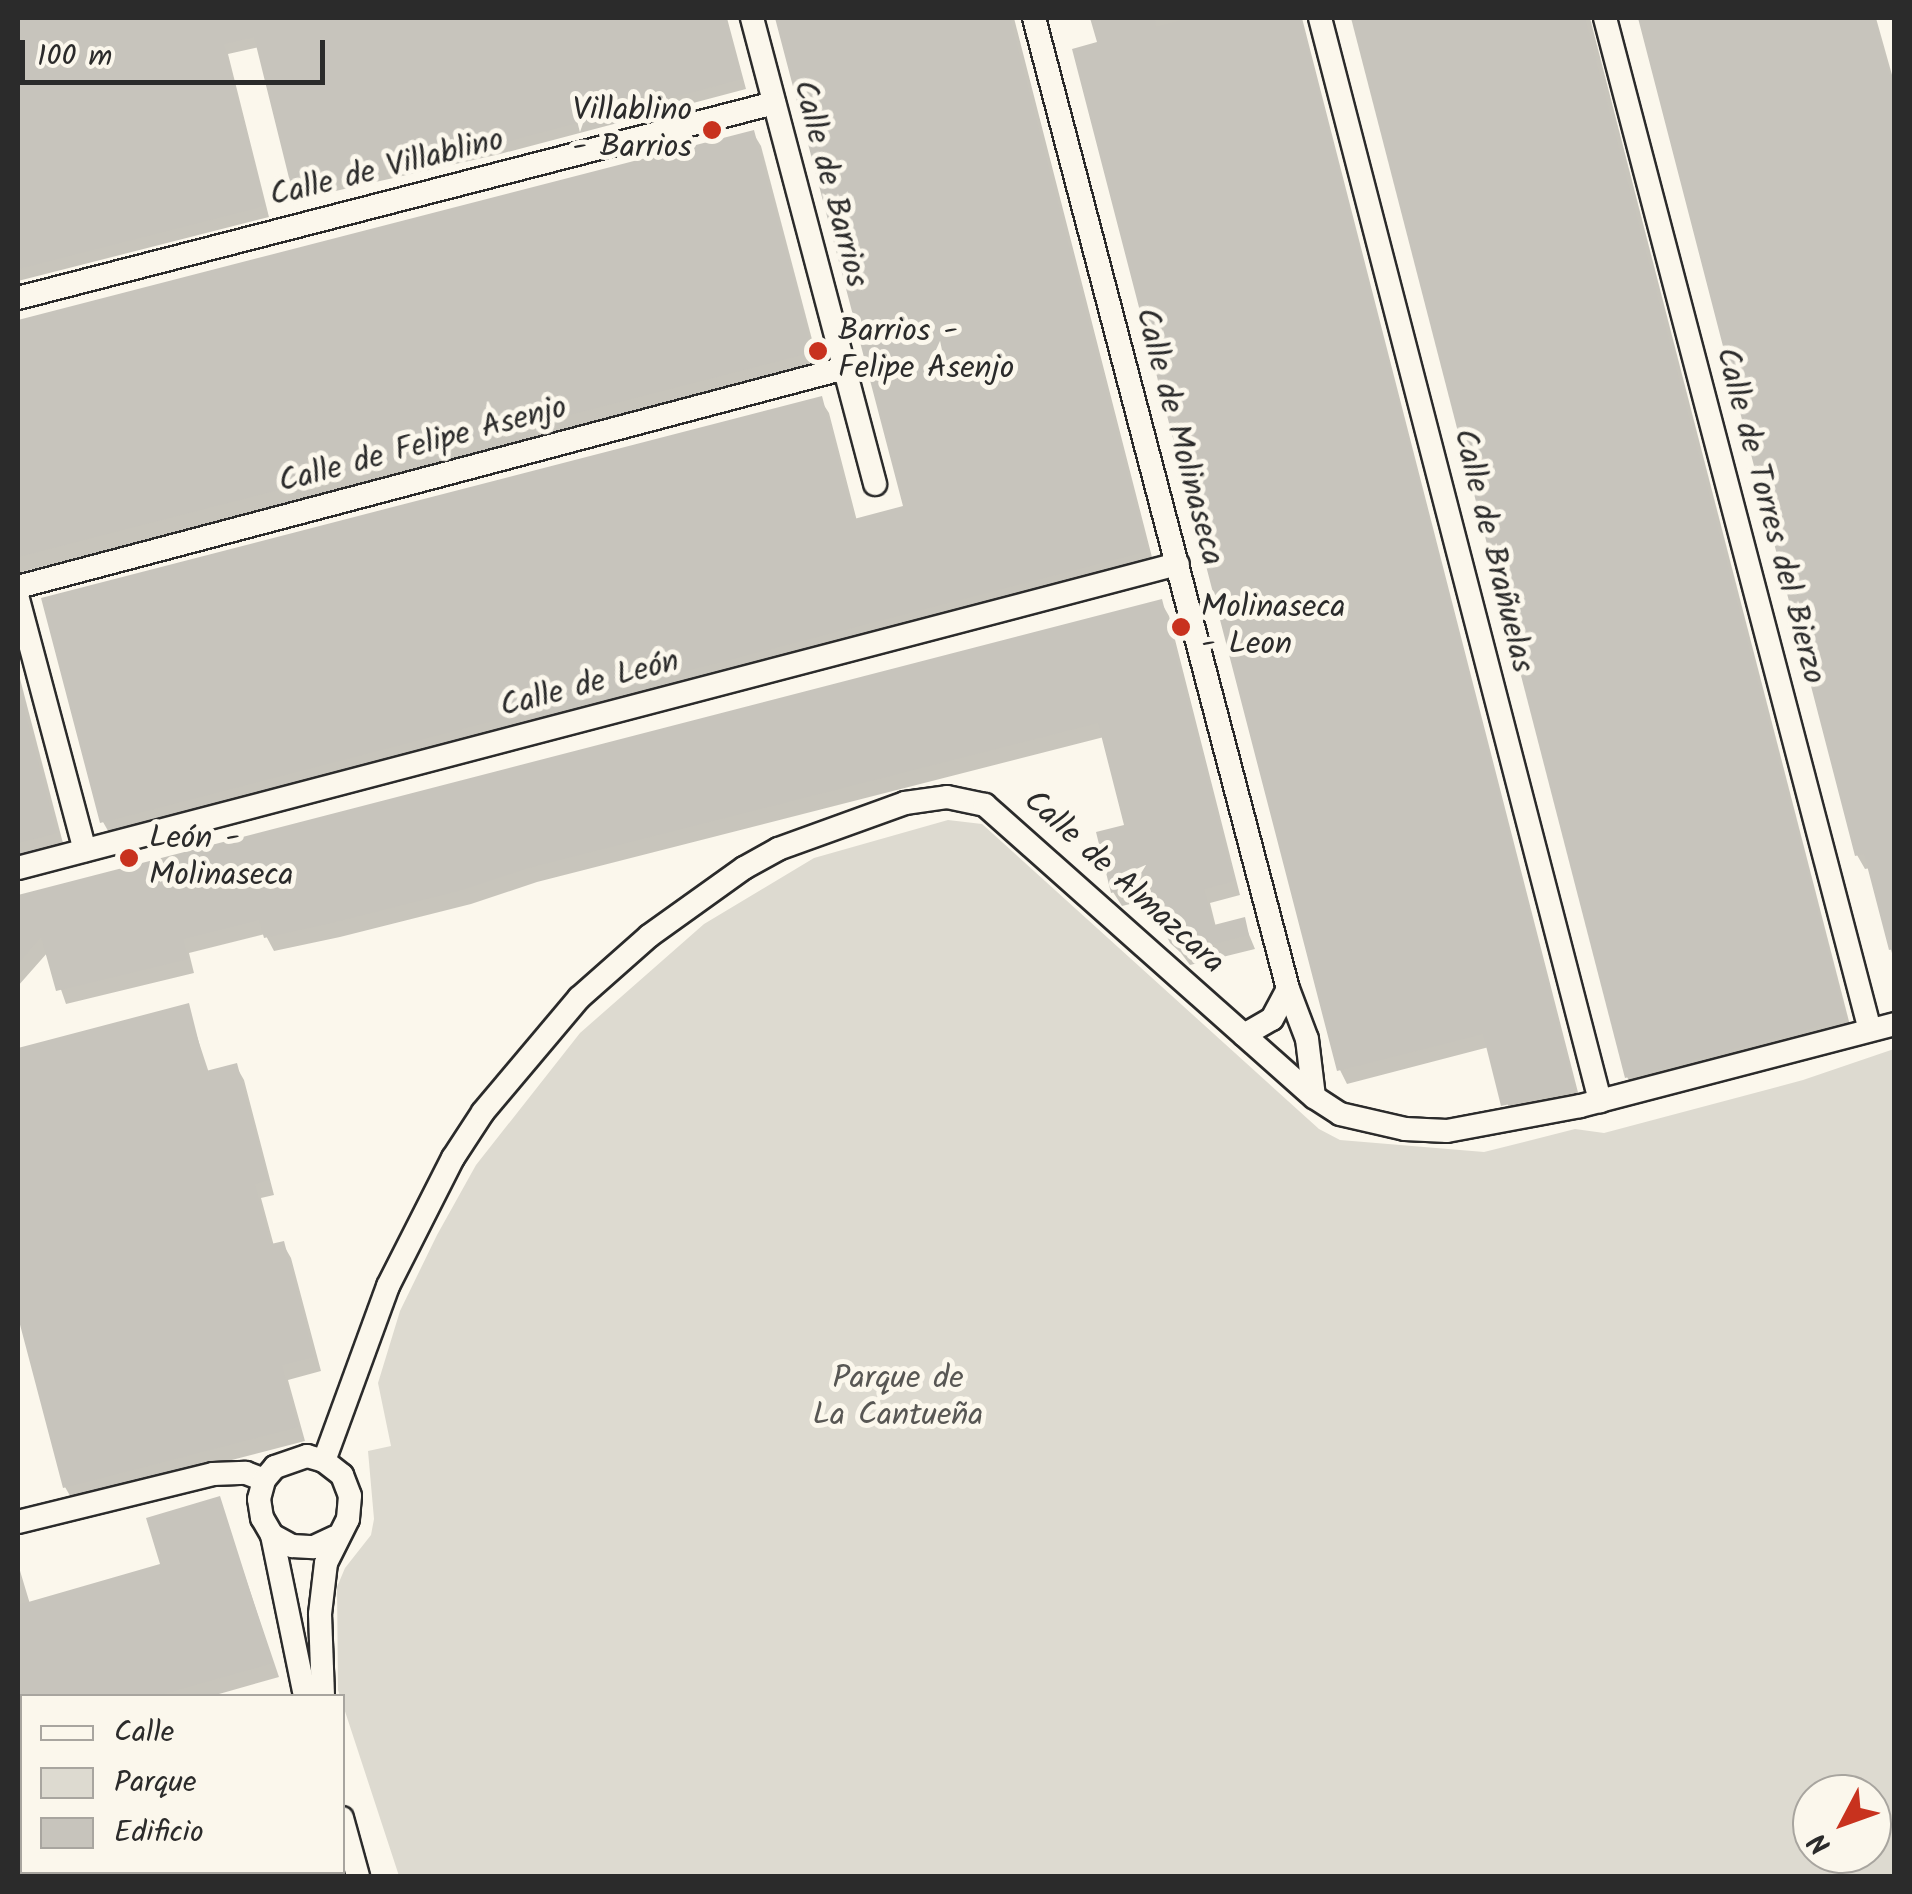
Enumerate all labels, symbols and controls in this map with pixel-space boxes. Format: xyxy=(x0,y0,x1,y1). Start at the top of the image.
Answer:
scale bar xyxy=(25,20,330,82)
text: 100 m xyxy=(37,33,112,81)
street label: Calle de Barrios xyxy=(783,76,875,292)
place label: Villablino - Barrios xyxy=(572,93,692,168)
marker: Villablino - Barrios xyxy=(701,119,723,141)
street label: Calle de Villablino xyxy=(266,121,508,217)
street label: Calle de Molinaseca xyxy=(1125,304,1231,570)
place label: Barrios - Felipe Asenjo xyxy=(838,314,1014,389)
marker: Barrios - Felipe Asenjo xyxy=(807,340,829,362)
street label: Calle de Torres del Bierzo xyxy=(1706,344,1832,688)
street label: Calle de Felipe Asenjo xyxy=(275,389,571,503)
street label: Calle de Brañuelas xyxy=(1443,425,1541,677)
place label: Molinaseca - Leon xyxy=(1201,590,1346,665)
marker: Molinaseca - Leon xyxy=(1170,616,1192,638)
street label: Calle de León xyxy=(496,643,684,727)
street label: Calle de Almazcara xyxy=(1015,783,1231,983)
place label: León - Molinaseca xyxy=(149,821,294,896)
marker: León - Molinaseca xyxy=(118,847,140,869)
park label: Parque de La Cantueña xyxy=(813,1361,983,1436)
legend xyxy=(20,1694,345,1874)
text: Calle xyxy=(114,1709,174,1757)
text: Parque xyxy=(114,1759,196,1807)
north arrow xyxy=(1792,1774,1892,1874)
text: Edificio xyxy=(114,1809,204,1857)
text: N xyxy=(1798,1821,1843,1864)

